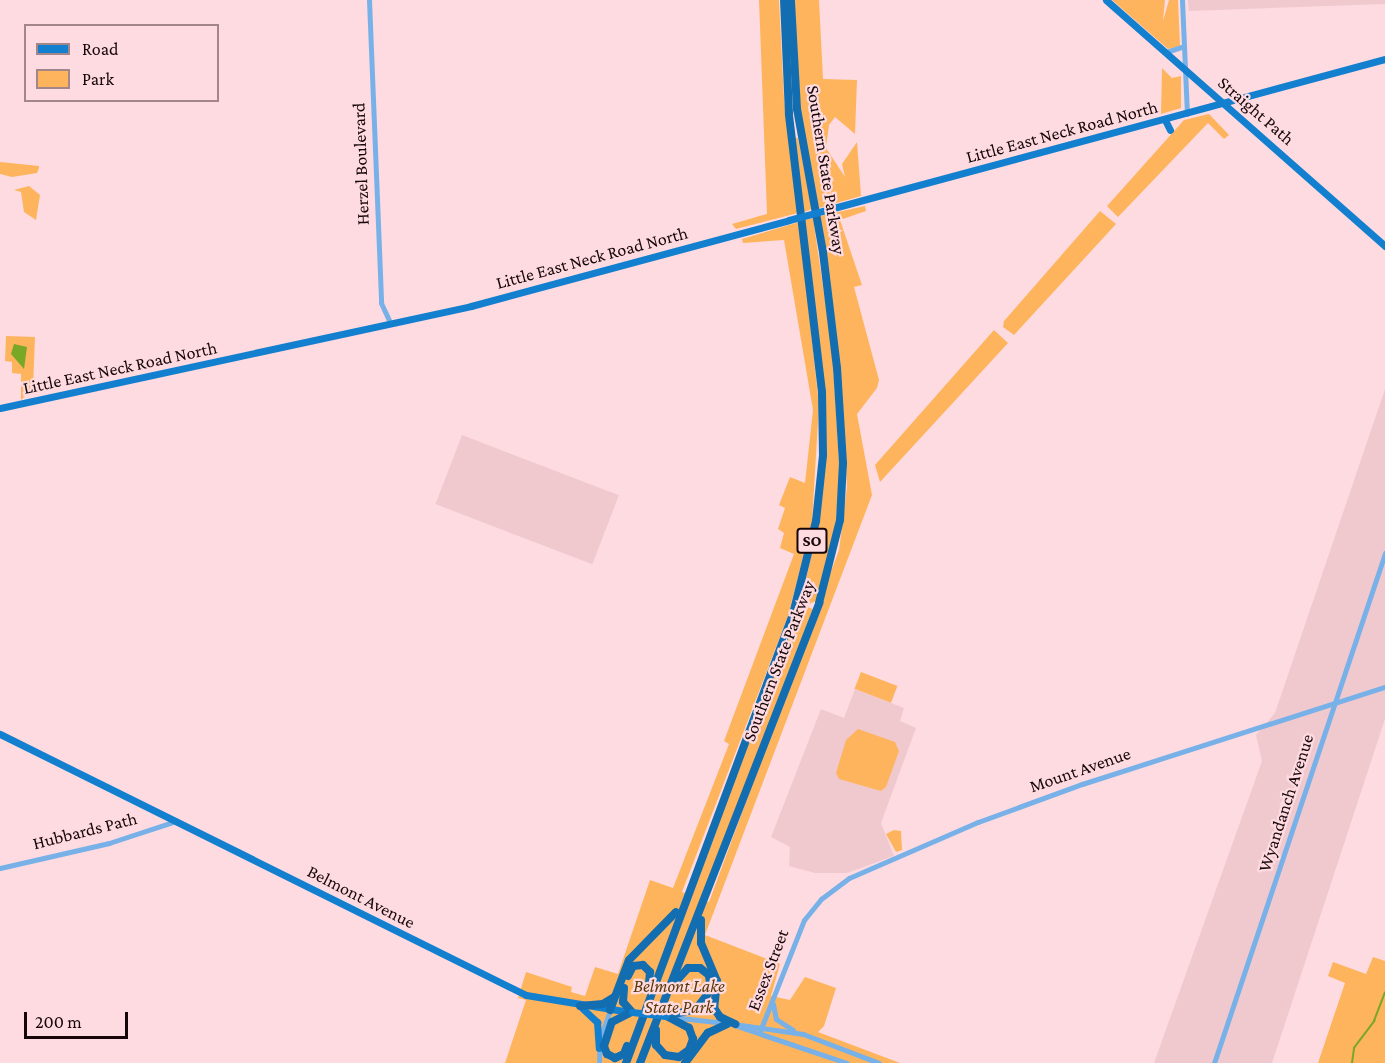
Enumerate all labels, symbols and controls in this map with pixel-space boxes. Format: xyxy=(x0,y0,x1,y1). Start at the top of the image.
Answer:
legend xyxy=(24,24,219,102)
text: Road xyxy=(82,39,119,59)
text: Park xyxy=(82,69,114,89)
street label: Straight Path xyxy=(1213,72,1299,150)
street label: Southern State Parkway xyxy=(802,84,850,256)
street label: Little East Neck Road North xyxy=(964,96,1160,168)
street label: Herzel Boulevard xyxy=(348,102,374,226)
street label: Little East Neck Road North xyxy=(494,222,690,294)
street label: Little East Neck Road North xyxy=(21,337,219,399)
road number: SO xyxy=(796,528,828,554)
street label: Southern State Parkway xyxy=(738,577,820,745)
street label: Wyandanch Avenue xyxy=(1254,732,1318,874)
street label: Mount Avenue xyxy=(1027,743,1133,797)
street label: Hubbards Path xyxy=(31,808,139,854)
street label: Belmont Avenue xyxy=(304,861,418,933)
street label: Essex Street xyxy=(743,926,793,1014)
park label: Belmont Lake State Park xyxy=(633,976,725,1018)
scale bar xyxy=(27,1000,130,1038)
text: 200 m xyxy=(35,1012,82,1032)

